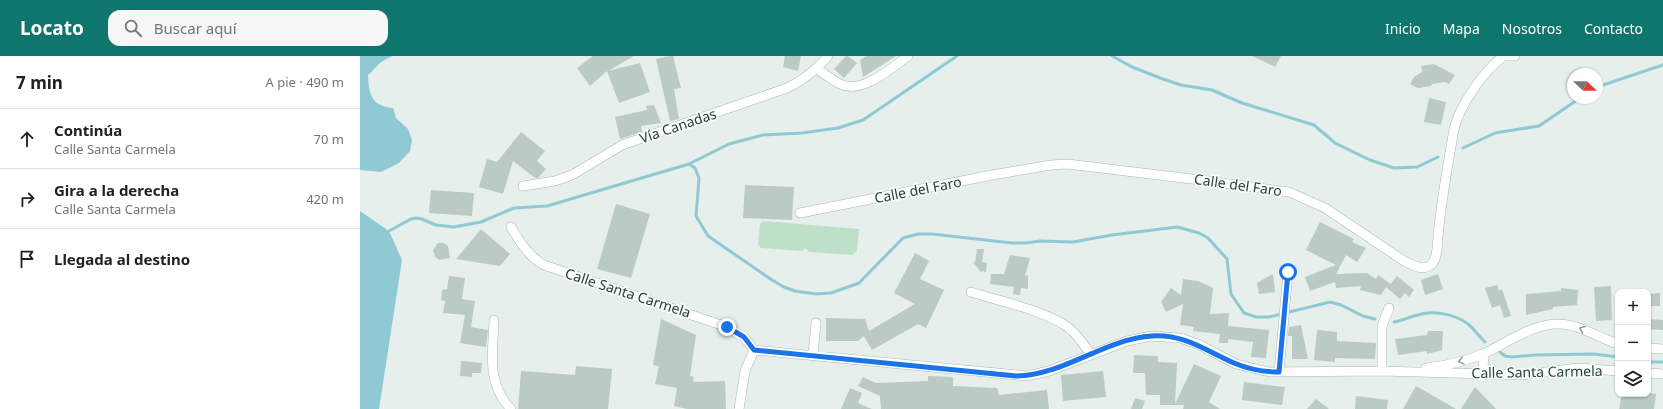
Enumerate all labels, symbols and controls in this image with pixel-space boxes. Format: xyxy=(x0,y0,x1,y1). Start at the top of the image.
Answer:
search box xyxy=(108,10,388,46)
text: Locato xyxy=(20,15,84,41)
icon: search xyxy=(122,17,144,39)
text: Buscar aquí xyxy=(154,18,237,38)
text: Inicio xyxy=(1385,19,1421,38)
text: Mapa xyxy=(1443,19,1480,38)
text: Nosotros xyxy=(1502,19,1562,38)
text: Contacto xyxy=(1584,19,1643,38)
north arrow xyxy=(1567,68,1603,104)
text: 7 min xyxy=(16,71,63,94)
text: A pie · 490 m xyxy=(266,73,344,91)
street label: Vía Canadas xyxy=(637,103,719,148)
text: Continúa xyxy=(54,120,122,140)
icon: ahead xyxy=(16,128,38,150)
text: 70 m xyxy=(314,130,344,148)
text: Calle Santa Carmela xyxy=(54,140,176,158)
street label: Calle del Faro xyxy=(1193,169,1283,200)
street label: Calle del Faro xyxy=(873,172,963,207)
text: Gira a la derecha xyxy=(54,180,179,200)
icon: right xyxy=(16,188,38,210)
text: 420 m xyxy=(306,190,344,208)
text: Calle Santa Carmela xyxy=(54,200,176,218)
icon: arrive xyxy=(16,248,38,270)
text: Llegada al destino xyxy=(54,249,190,269)
street label: Calle Santa Carmela xyxy=(563,263,693,322)
route start xyxy=(1279,263,1297,281)
map controls xyxy=(1615,289,1651,397)
button: + xyxy=(1615,289,1651,325)
route end xyxy=(718,318,736,336)
button: − xyxy=(1615,325,1651,361)
one-way arrow xyxy=(1579,326,1586,334)
one-way arrow xyxy=(1457,357,1464,365)
street label: Calle Santa Carmela xyxy=(1471,361,1603,382)
button: layers xyxy=(1615,361,1651,397)

